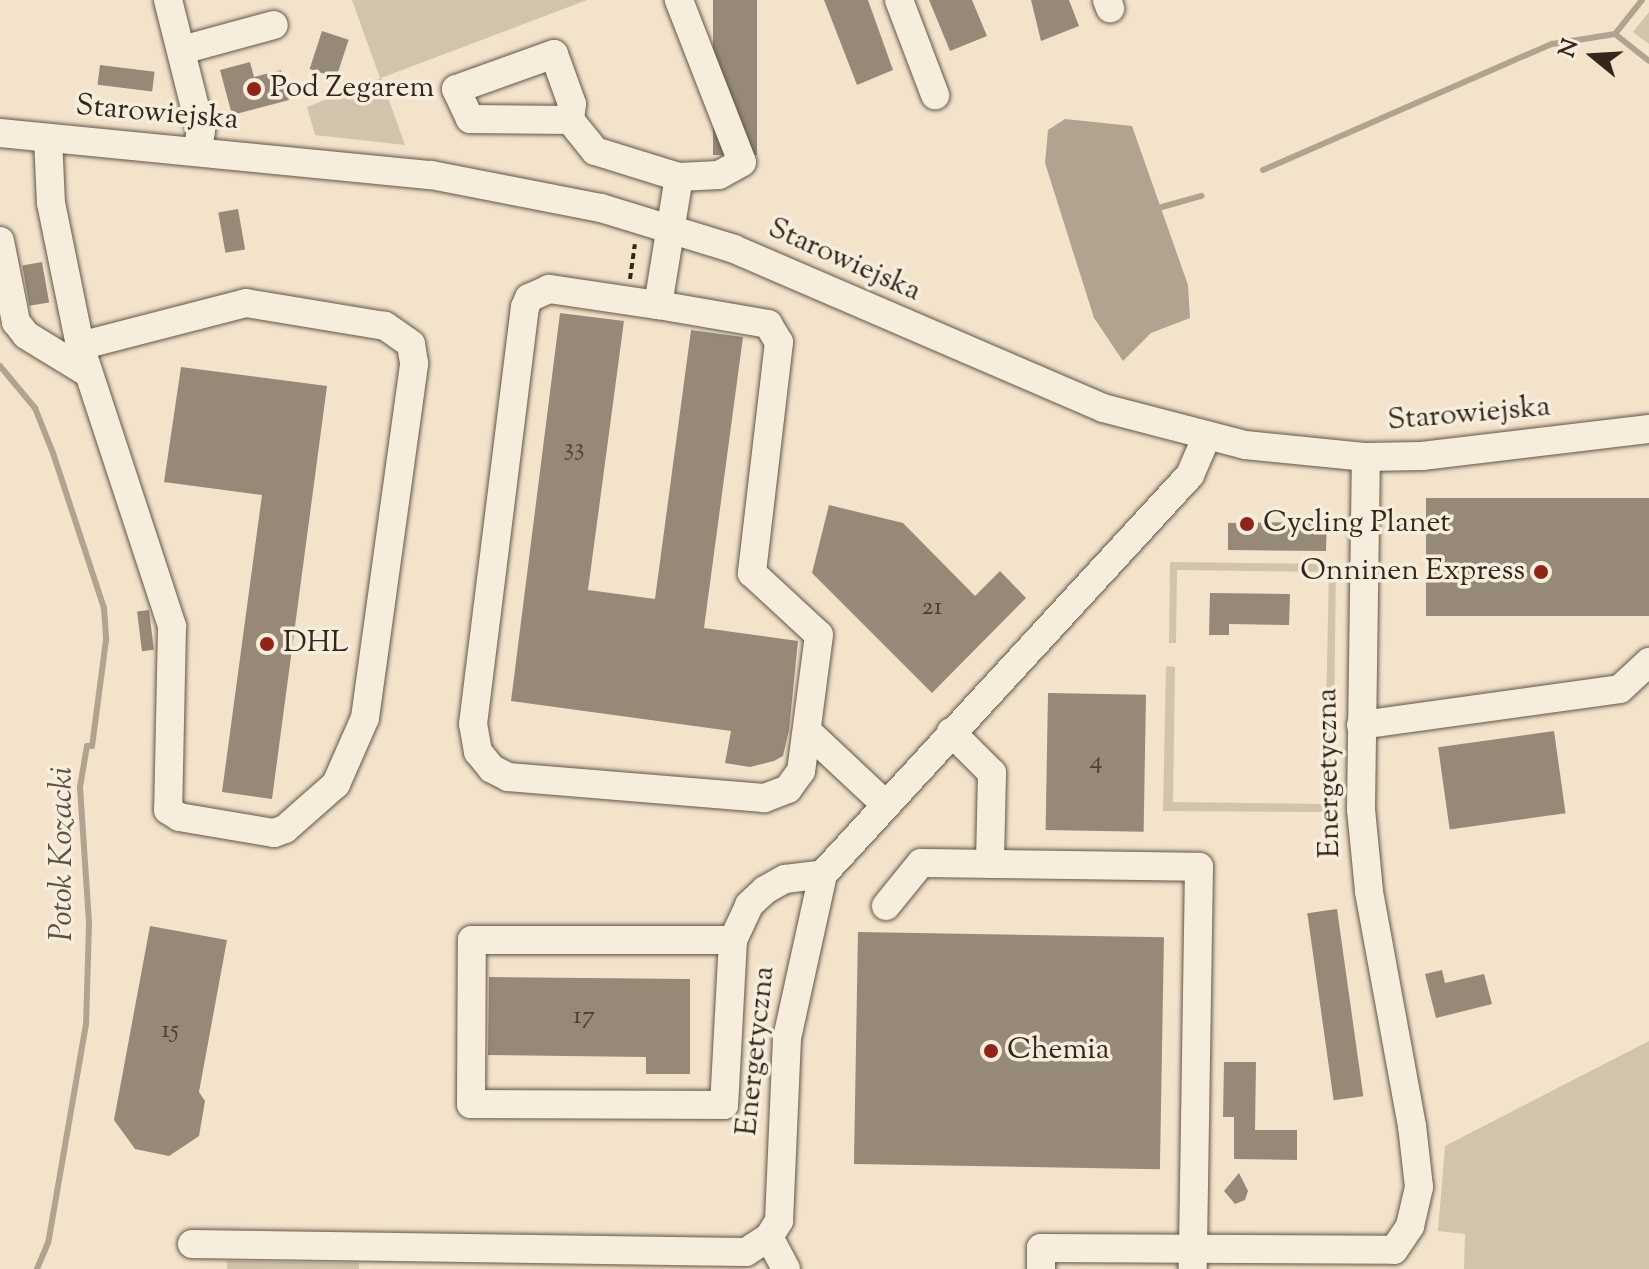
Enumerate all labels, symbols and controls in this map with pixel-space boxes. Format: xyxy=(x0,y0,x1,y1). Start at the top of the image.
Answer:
north arrow xyxy=(1553,16,1633,96)
text: N xyxy=(1552,35,1588,62)
place label: Pod Zegarem xyxy=(270,71,434,107)
marker: Pod Zegarem xyxy=(245,80,263,98)
street label: Starowiejska xyxy=(74,89,240,139)
street label: Starowiejska xyxy=(762,211,926,311)
street label: Starowiejska xyxy=(1386,390,1552,440)
house number: 33 xyxy=(563,433,585,465)
place label: Cycling Planet xyxy=(1263,506,1451,542)
marker: Cycling Planet xyxy=(1238,515,1256,533)
place label: Onninen Express xyxy=(1300,554,1525,590)
marker: Onninen Express xyxy=(1532,563,1550,581)
house number: 21 xyxy=(921,592,943,624)
place label: DHL xyxy=(283,626,349,662)
marker: DHL xyxy=(258,635,276,653)
street label: Energetyczna xyxy=(1311,688,1349,858)
house number: 4 xyxy=(1089,746,1103,778)
water label: Potok Kozacki xyxy=(44,767,82,941)
street label: Energetyczna xyxy=(730,964,784,1138)
house number: 17 xyxy=(573,1001,595,1033)
house number: 15 xyxy=(161,1015,179,1047)
place label: Chemia xyxy=(1007,1033,1110,1069)
marker: Chemia xyxy=(982,1042,1000,1060)

